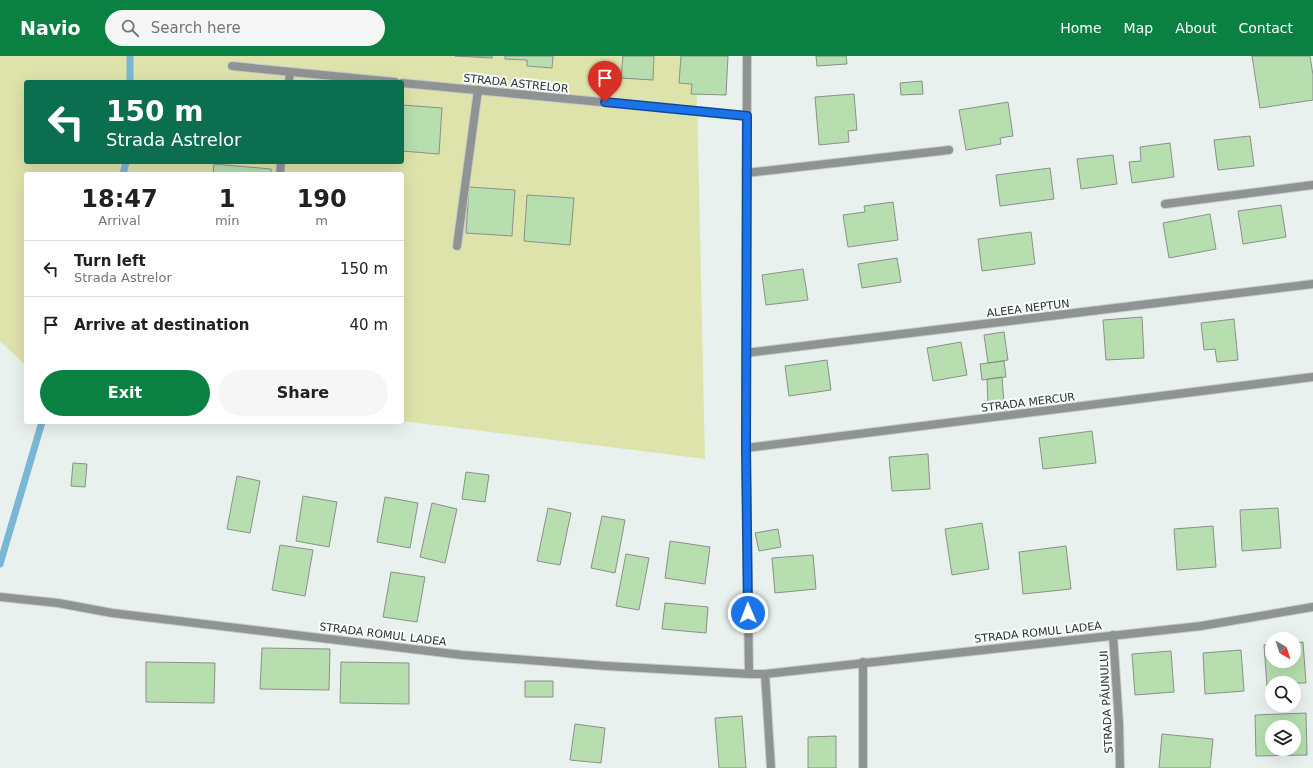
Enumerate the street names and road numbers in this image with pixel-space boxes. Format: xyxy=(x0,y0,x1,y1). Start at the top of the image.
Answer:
street label: STRADA ASTRELOR xyxy=(463,72,569,96)
street label: ALEEA NEPTUN xyxy=(986,297,1070,320)
street label: STRADA MERCUR xyxy=(980,390,1076,415)
street label: STRADA ROMUL LADEA xyxy=(974,619,1103,646)
street label: STRADA ROMUL LADEA xyxy=(319,620,448,649)
street label: STRADA PĂUNULUI xyxy=(1097,650,1116,754)

